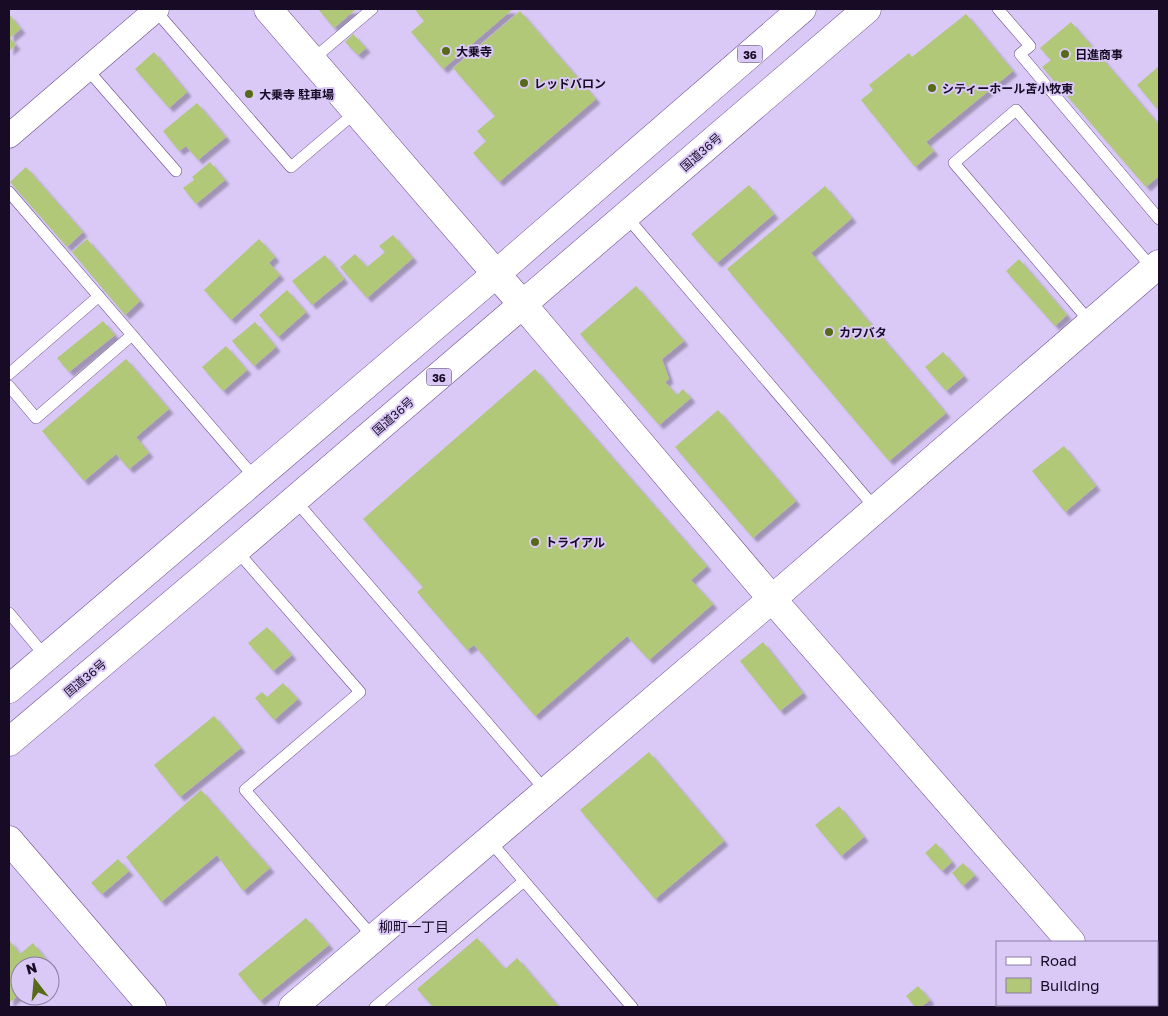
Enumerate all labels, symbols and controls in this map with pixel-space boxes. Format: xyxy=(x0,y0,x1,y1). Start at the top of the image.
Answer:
place label: 大乗寺 xyxy=(456,44,492,59)
marker: 大乗寺 xyxy=(440,45,452,57)
road number: 36 xyxy=(738,46,762,62)
place label: 日進商事 xyxy=(1075,47,1123,62)
marker: 日進商事 xyxy=(1059,48,1071,60)
place label: レッドバロン xyxy=(534,76,606,91)
marker: レッドバロン xyxy=(518,77,530,89)
place label: シティーホール苫小牧東 xyxy=(942,81,1073,96)
marker: シティーホール苫小牧東 xyxy=(926,82,938,94)
place label: 大乗寺 駐車場 xyxy=(259,87,334,102)
marker: 大乗寺 駐車場 xyxy=(243,88,255,100)
street label: 国道36号 xyxy=(677,130,725,174)
place label: カワバタ xyxy=(839,325,887,340)
marker: カワバタ xyxy=(823,326,835,338)
road number: 36 xyxy=(426,368,452,386)
street label: 国道36号 xyxy=(369,394,417,438)
place label: トライアル xyxy=(545,535,605,550)
marker: トライアル xyxy=(529,536,541,548)
street label: 国道36号 xyxy=(61,656,109,700)
district label: 柳町一丁目 xyxy=(379,918,449,935)
legend xyxy=(996,941,1158,1006)
text: Road xyxy=(1040,951,1077,969)
north arrow xyxy=(10,956,60,1006)
text: N xyxy=(24,958,39,978)
text: Building xyxy=(1040,976,1100,994)

